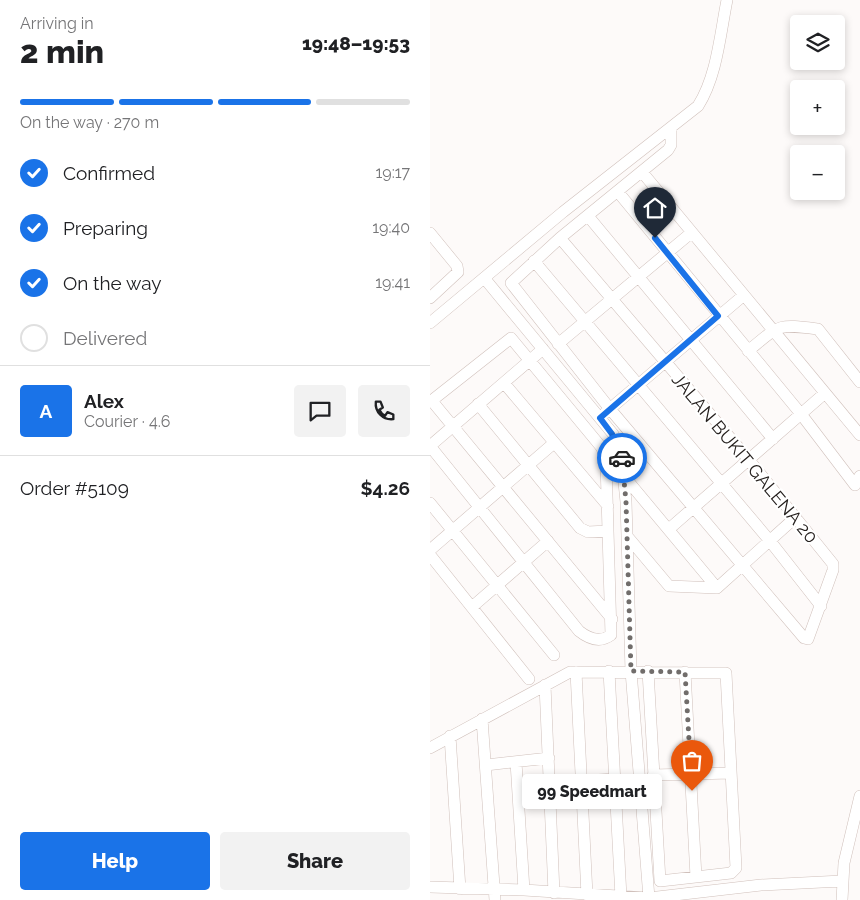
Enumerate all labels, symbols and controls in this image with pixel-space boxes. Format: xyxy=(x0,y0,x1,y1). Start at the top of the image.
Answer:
text: Arriving in xyxy=(20,14,94,33)
map controls xyxy=(790,15,845,200)
button: layers xyxy=(790,15,845,70)
text: 19:48–19:53 xyxy=(302,32,410,54)
text: 2 min xyxy=(20,33,104,70)
button: + xyxy=(790,80,845,135)
text: On the way · 270 m xyxy=(20,113,159,132)
button: − xyxy=(790,145,845,200)
icon: check xyxy=(20,159,48,187)
text: Confirmed xyxy=(63,162,155,184)
text: 19:17 xyxy=(375,163,410,182)
pin xyxy=(634,187,676,238)
icon: home xyxy=(641,194,669,222)
icon: check xyxy=(20,214,48,242)
text: Preparing xyxy=(63,217,148,239)
text: 19:40 xyxy=(372,218,410,237)
icon: check xyxy=(20,269,48,297)
text: On the way xyxy=(63,272,162,294)
text: 19:41 xyxy=(375,273,410,292)
text: Delivered xyxy=(63,327,147,349)
street label: JALAN BUKIT GALENA 20 xyxy=(668,369,822,547)
button: chat xyxy=(294,385,346,437)
button: phone xyxy=(358,385,410,437)
text: Alex xyxy=(84,390,124,412)
text: A xyxy=(40,400,52,422)
text: Courier · 4.6 xyxy=(84,412,170,431)
courier xyxy=(597,433,647,483)
icon: car xyxy=(608,444,636,472)
text: Order #5109 xyxy=(20,477,129,499)
text: $4.26 xyxy=(361,477,410,499)
pin xyxy=(671,740,713,791)
icon: bag xyxy=(678,747,706,775)
callout: 99 Speedmart xyxy=(522,774,662,808)
text: 99 Speedmart xyxy=(537,782,647,801)
button: Help xyxy=(20,832,210,890)
button: Share xyxy=(220,832,410,890)

